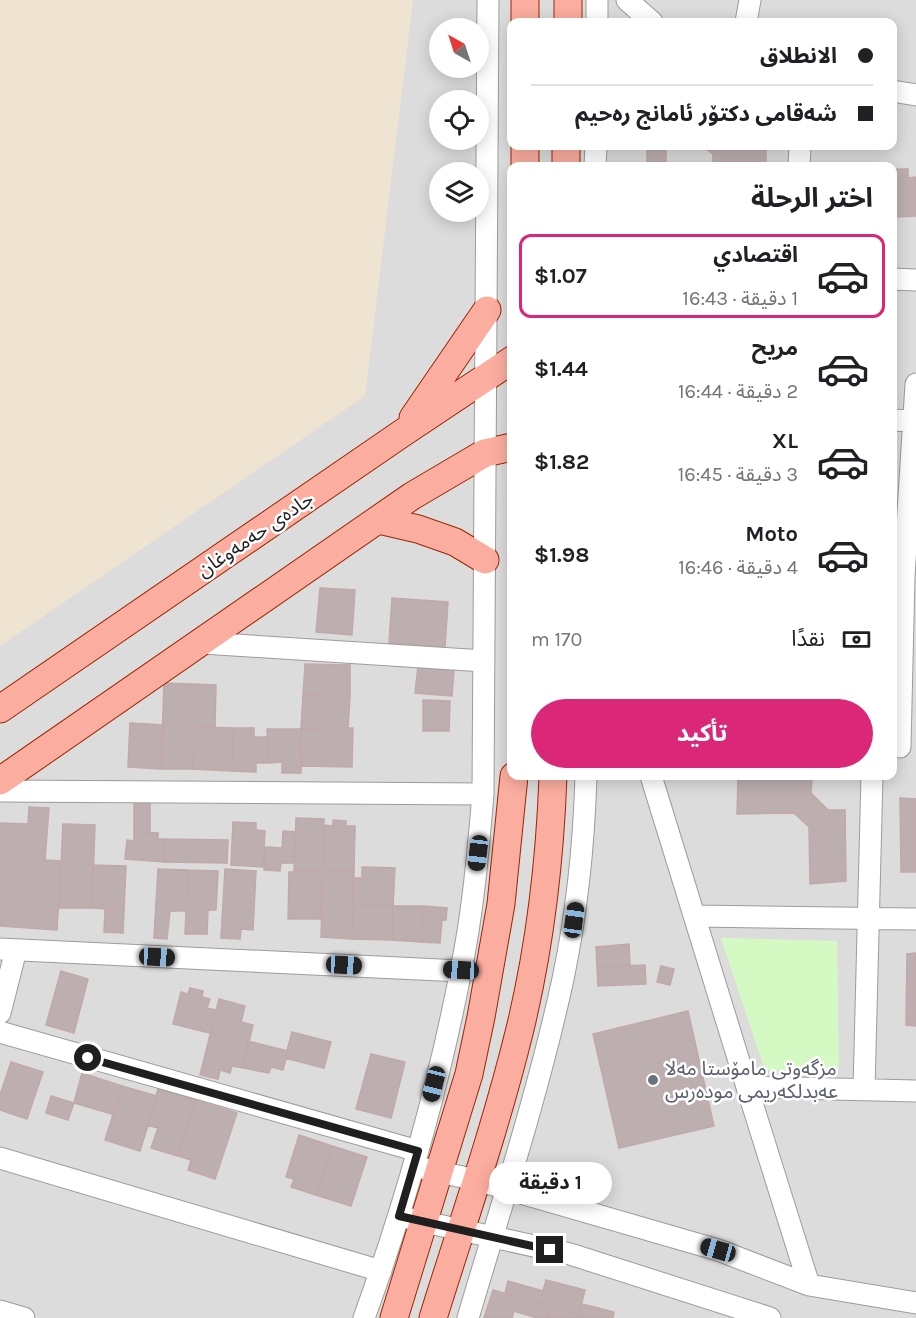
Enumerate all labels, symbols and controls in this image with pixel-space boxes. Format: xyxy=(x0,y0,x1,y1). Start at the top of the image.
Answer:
north arrow xyxy=(429,18,489,78)
map controls xyxy=(429,18,489,222)
text: الانطلاق xyxy=(760,43,837,69)
button: locate xyxy=(429,90,489,150)
text: شەقامی دکتۆر ئامانج رەحیم xyxy=(575,101,837,127)
button: layers xyxy=(429,162,489,222)
text: اختر الرحلة xyxy=(751,182,873,214)
text: اقتصادي xyxy=(713,242,798,268)
icon: car xyxy=(816,249,870,303)
text: $1.07 xyxy=(534,263,587,289)
text: 1 دقيقة · 16:43 xyxy=(682,287,798,310)
text: مريح xyxy=(752,335,798,361)
icon: car xyxy=(816,342,870,396)
text: $1.44 xyxy=(534,356,588,382)
text: 2 دقيقة · 16:44 xyxy=(678,380,798,403)
text: XL xyxy=(772,428,798,454)
icon: car xyxy=(816,435,870,489)
text: $1.82 xyxy=(534,449,589,475)
text: 3 دقيقة · 16:45 xyxy=(678,463,798,486)
street label: جادەی حەمەوغان xyxy=(193,487,318,582)
text: Moto xyxy=(745,521,798,547)
icon: car xyxy=(816,528,870,582)
text: $1.98 xyxy=(534,542,589,568)
text: 4 دقيقة · 16:46 xyxy=(678,556,798,579)
icon: cash xyxy=(840,623,873,656)
text: نقدًا xyxy=(791,626,825,652)
text: 170 m xyxy=(531,628,582,651)
button: تأكيد xyxy=(531,699,873,768)
car xyxy=(467,834,489,872)
car xyxy=(563,901,585,939)
car xyxy=(139,947,175,967)
car xyxy=(326,955,362,975)
car xyxy=(443,960,479,980)
route start xyxy=(74,1044,101,1071)
place label: مزگەوتی مامۆستا مەلا عەبدلکەریمی مودەرس xyxy=(665,1057,838,1103)
car xyxy=(421,1064,447,1104)
marker: مزگەوتی مامۆستا مەلا عەبدلکەریمی مودەرس xyxy=(646,1073,660,1087)
callout: 1 دقيقة xyxy=(488,1163,612,1205)
text: 1 دقيقة xyxy=(519,1171,582,1194)
route end xyxy=(536,1236,563,1263)
car xyxy=(698,1236,738,1264)

